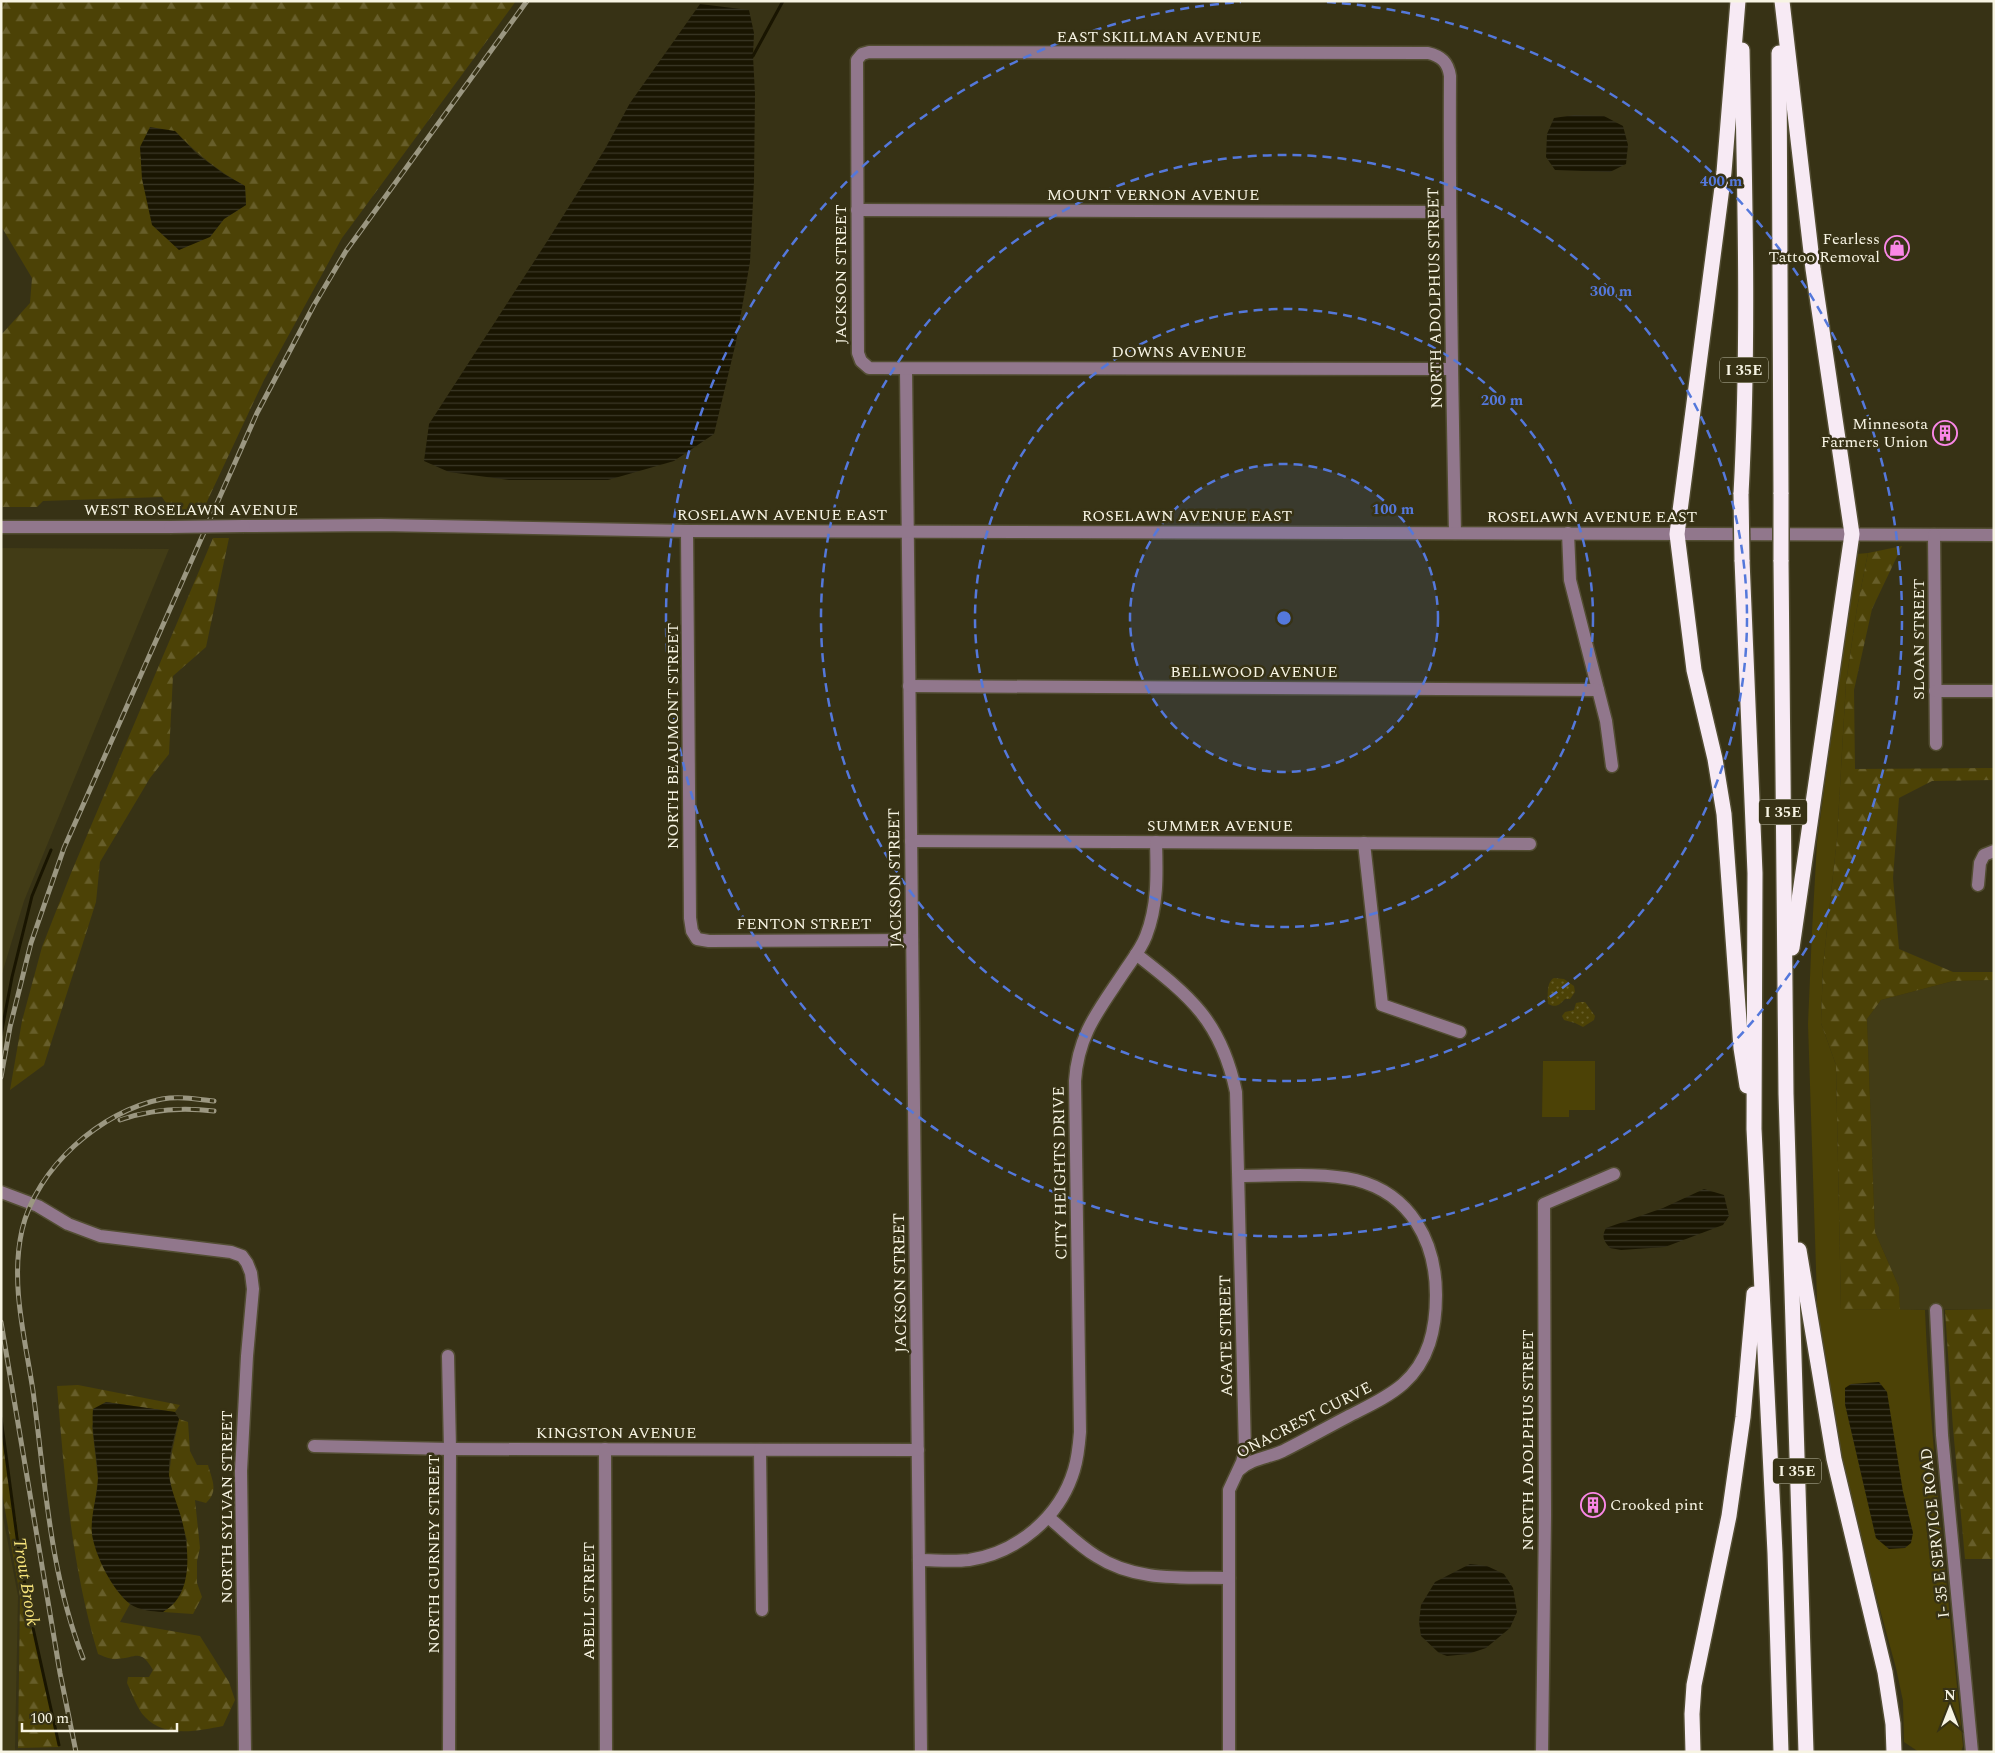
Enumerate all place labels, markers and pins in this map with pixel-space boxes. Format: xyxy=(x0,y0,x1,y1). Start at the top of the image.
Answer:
place label: Fearless Tattoo Removal xyxy=(1768,227,1880,269)
shop icon: Fearless Tattoo Removal xyxy=(1884,235,1910,261)
place label: Minnesota Farmers Union xyxy=(1821,412,1928,454)
building icon: Minnesota Farmers Union xyxy=(1932,420,1958,446)
centre of rings xyxy=(1275,609,1293,627)
building icon: Crooked pint xyxy=(1580,1492,1606,1518)
place label: Crooked pint xyxy=(1610,1493,1704,1517)

